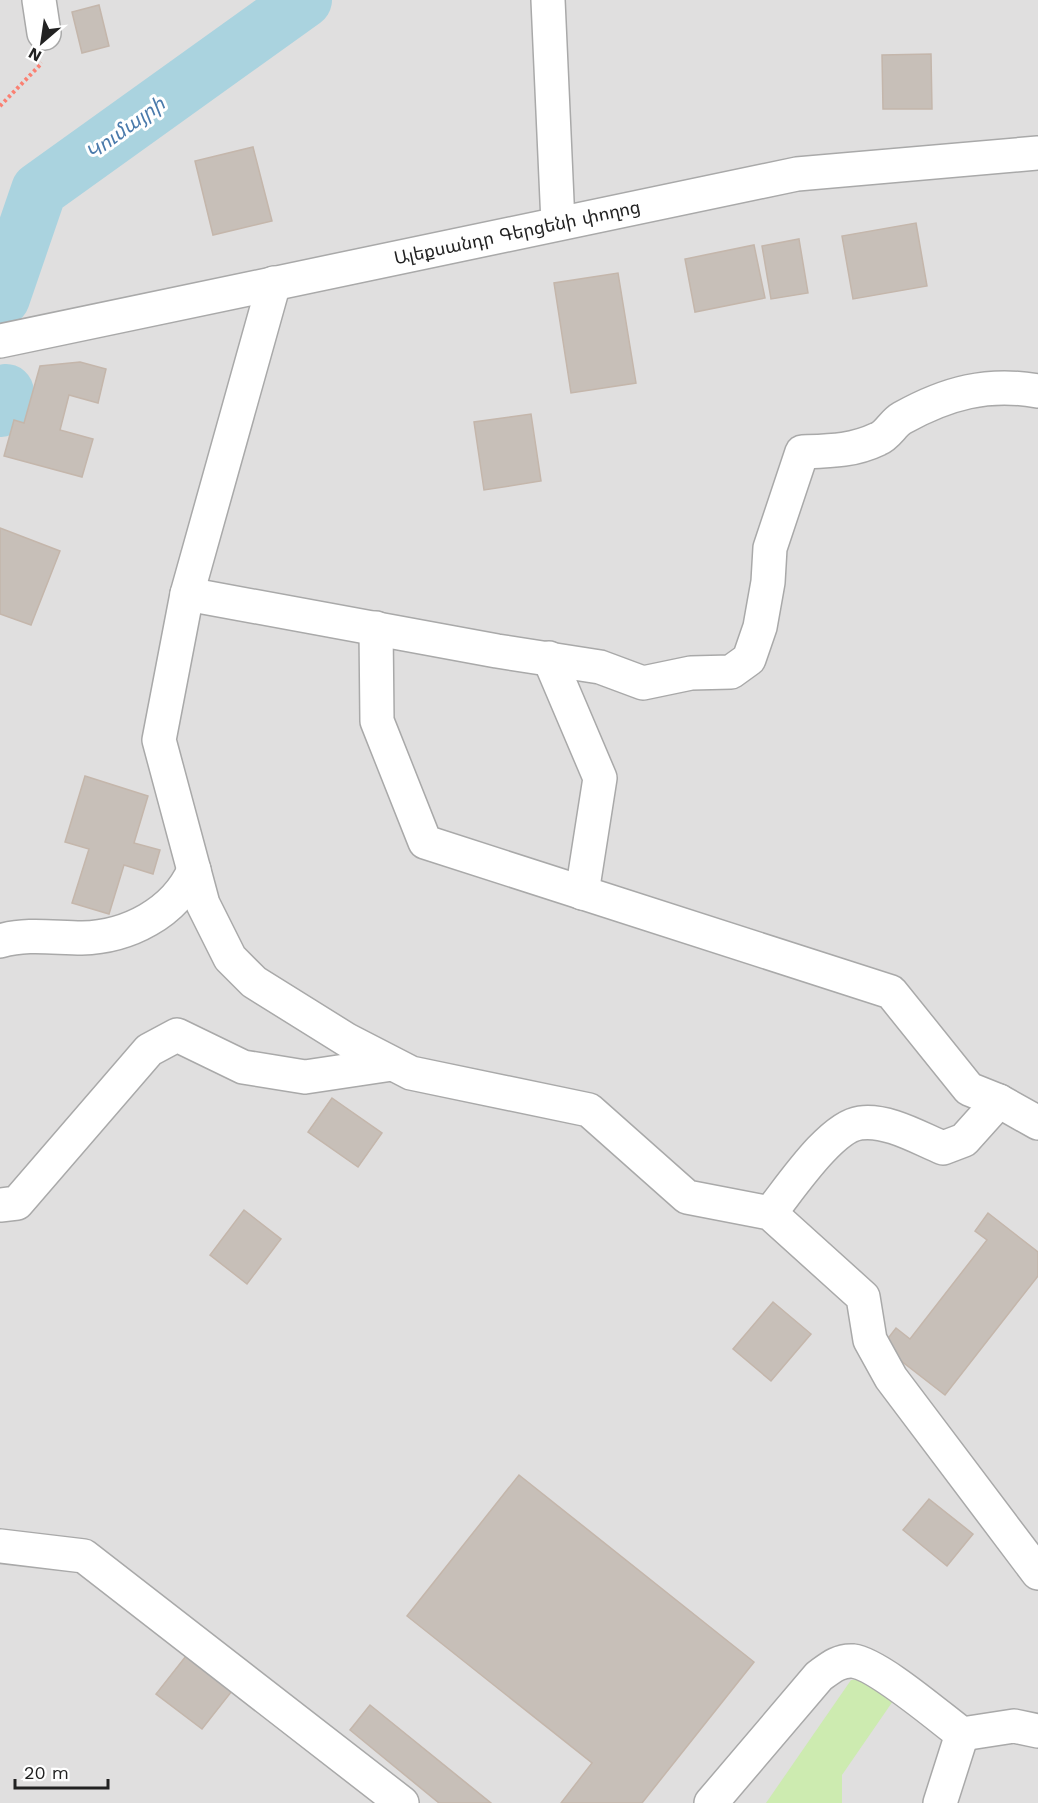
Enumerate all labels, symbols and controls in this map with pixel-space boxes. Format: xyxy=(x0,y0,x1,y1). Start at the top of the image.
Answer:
north arrow xyxy=(12,12,72,72)
text: N xyxy=(25,43,45,66)
water label: Կումայրի xyxy=(81,91,170,165)
street label: Ալեքսանդր Գերցենի փողոց xyxy=(392,196,642,268)
scale bar xyxy=(15,1752,108,1790)
text: 20 m xyxy=(24,1762,69,1783)

